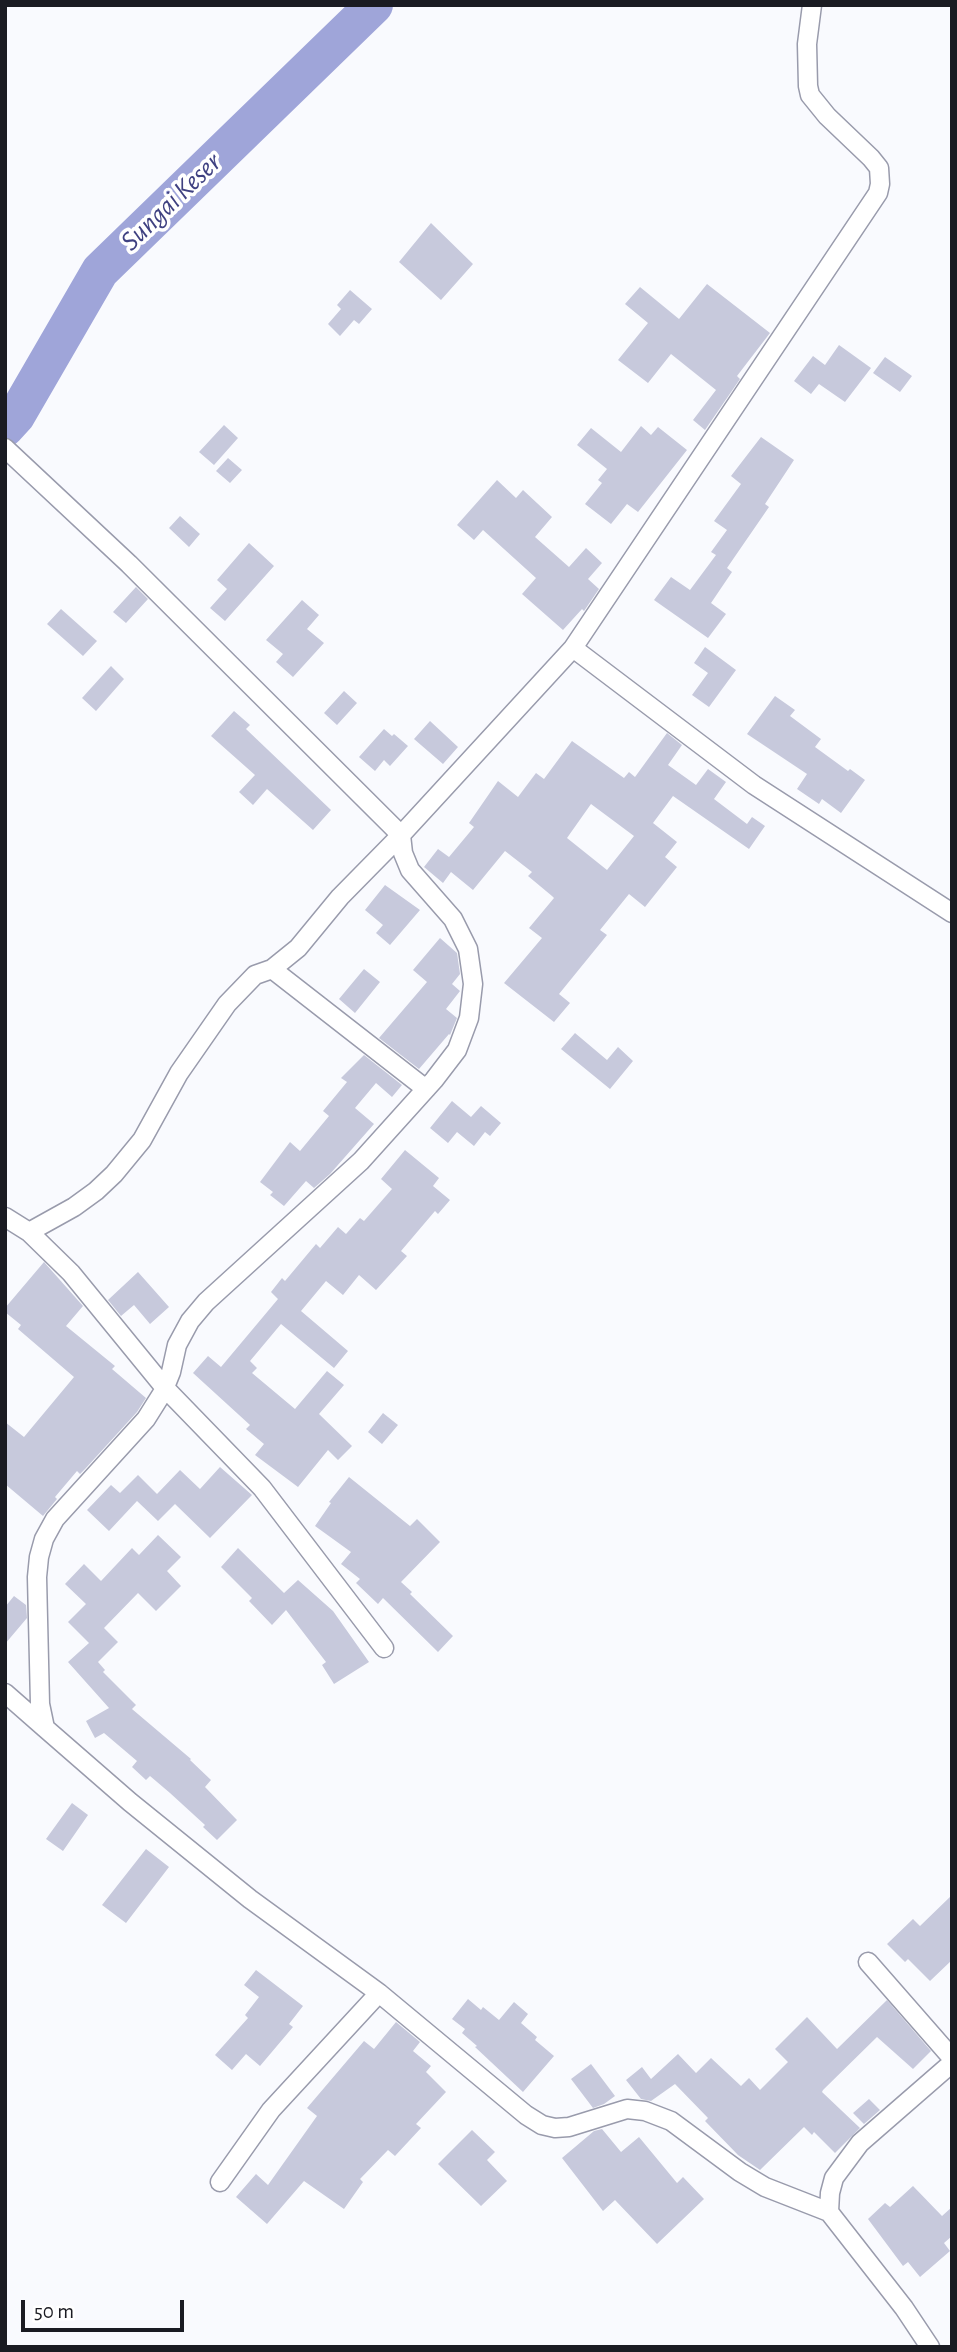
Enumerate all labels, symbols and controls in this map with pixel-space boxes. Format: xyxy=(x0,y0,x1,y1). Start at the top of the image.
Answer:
water label: Sungai Keser xyxy=(114,146,228,258)
scale bar xyxy=(24,2286,187,2330)
text: 50 m xyxy=(34,2301,74,2322)

